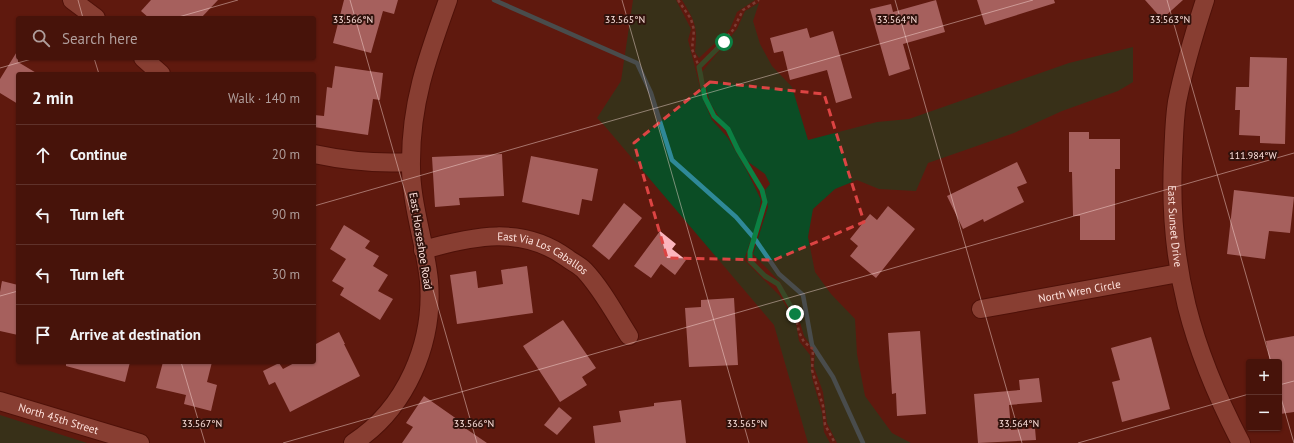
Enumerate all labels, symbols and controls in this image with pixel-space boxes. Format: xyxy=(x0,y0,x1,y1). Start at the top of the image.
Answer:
text: 33.566°N xyxy=(333,13,373,26)
text: 33.565°N xyxy=(605,13,645,26)
text: 33.564°N xyxy=(877,13,917,26)
text: 33.563°N xyxy=(1150,13,1190,26)
search box xyxy=(16,16,316,60)
icon: search xyxy=(30,27,52,49)
text: Search here xyxy=(62,29,138,48)
route start xyxy=(715,33,733,51)
text: 2 min xyxy=(32,87,73,109)
text: Walk · 140 m xyxy=(228,90,300,107)
icon: ahead xyxy=(32,144,54,166)
text: Continue xyxy=(70,145,127,164)
text: 20 m xyxy=(272,146,300,163)
text: 111.984°W xyxy=(1229,149,1277,162)
street label: East Sunset Drive xyxy=(1165,185,1186,268)
street label: East Horseshoe Road xyxy=(406,191,436,291)
icon: left xyxy=(32,204,54,226)
text: Turn left xyxy=(70,205,124,224)
text: 90 m xyxy=(272,206,300,223)
street label: East Via Los Caballos xyxy=(497,229,592,277)
icon: left xyxy=(32,264,54,286)
text: Turn left xyxy=(70,265,124,284)
text: 30 m xyxy=(272,266,300,283)
street label: North Wren Circle xyxy=(1037,277,1122,305)
route end xyxy=(786,305,804,323)
icon: arrive xyxy=(32,324,54,346)
text: Arrive at destination xyxy=(70,325,201,344)
map controls xyxy=(1246,359,1282,431)
button: + xyxy=(1246,359,1282,395)
button: − xyxy=(1246,395,1282,431)
street label: North 45th Street xyxy=(17,400,100,437)
text: 33.567°N xyxy=(182,417,222,430)
text: 33.566°N xyxy=(454,417,494,430)
text: 33.565°N xyxy=(727,417,767,430)
text: 33.564°N xyxy=(999,417,1039,430)

